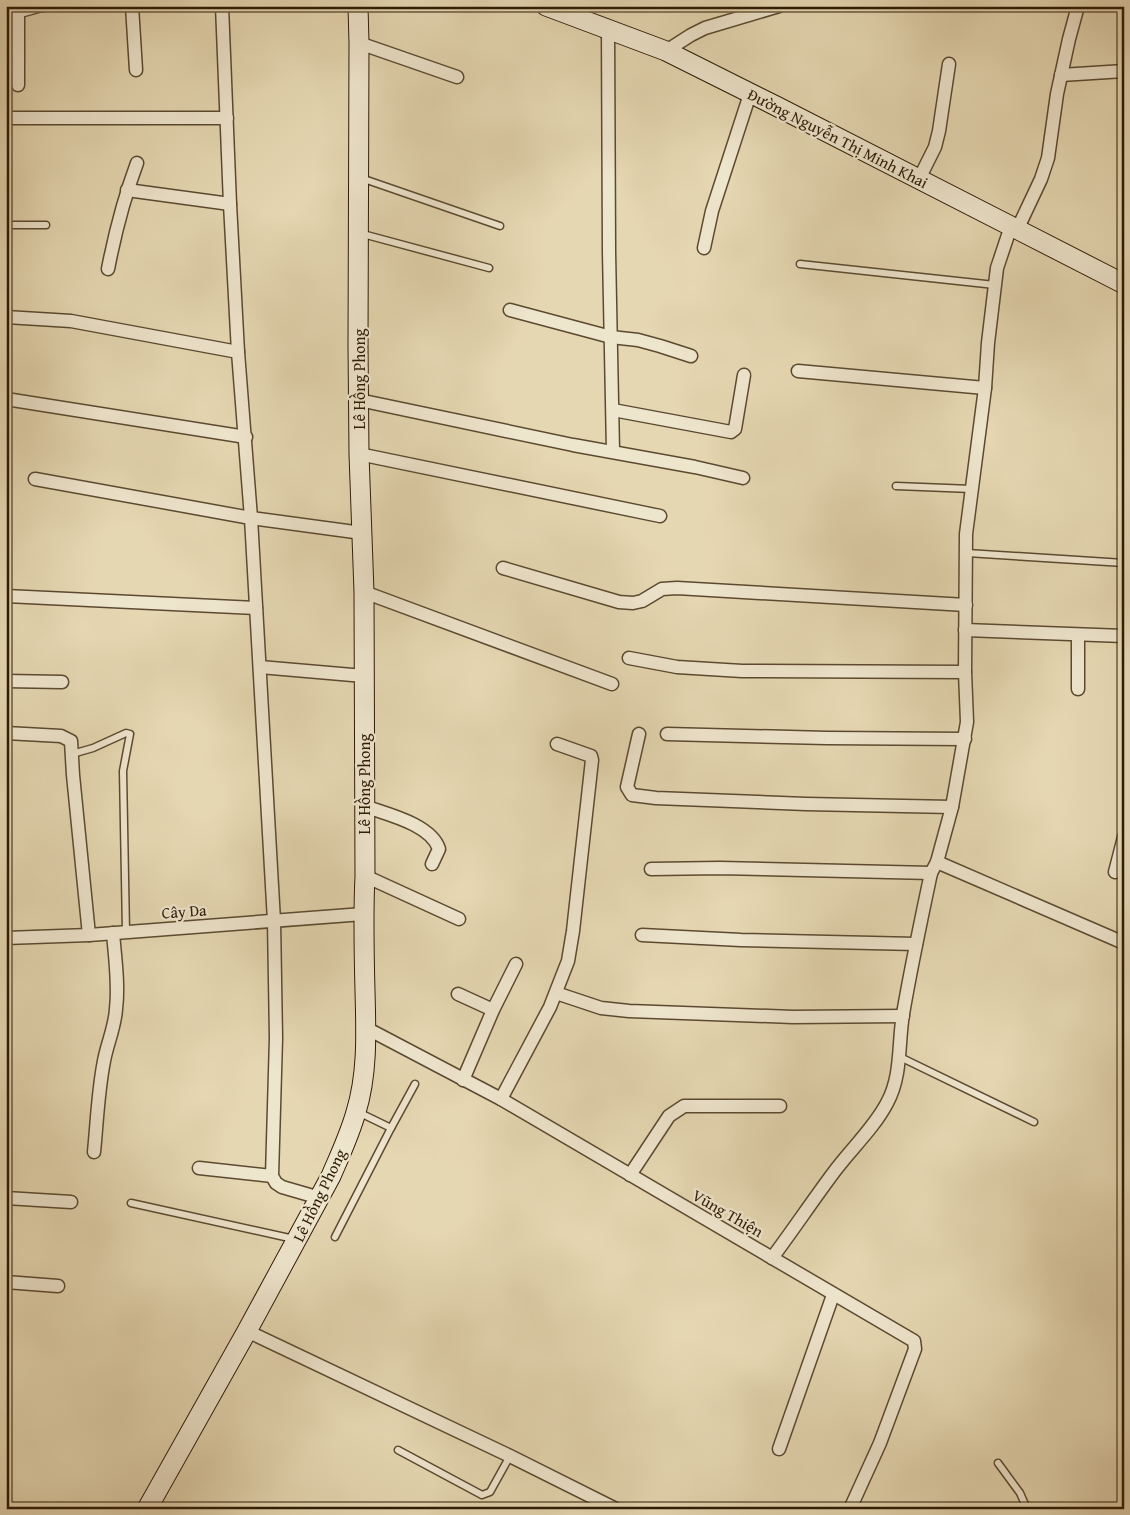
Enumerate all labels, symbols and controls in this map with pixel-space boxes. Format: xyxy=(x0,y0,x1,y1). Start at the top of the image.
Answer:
street label: Đường Nguyễn Thị Minh Khai xyxy=(744,82,933,194)
street label: Lê Hồng Phong xyxy=(347,329,371,429)
street label: Lê Hồng Phong xyxy=(352,734,376,834)
street label: Cây Da xyxy=(161,897,208,925)
street label: Lê Hồng Phong xyxy=(286,1144,352,1246)
street label: Vũng Thiện xyxy=(688,1183,768,1243)

